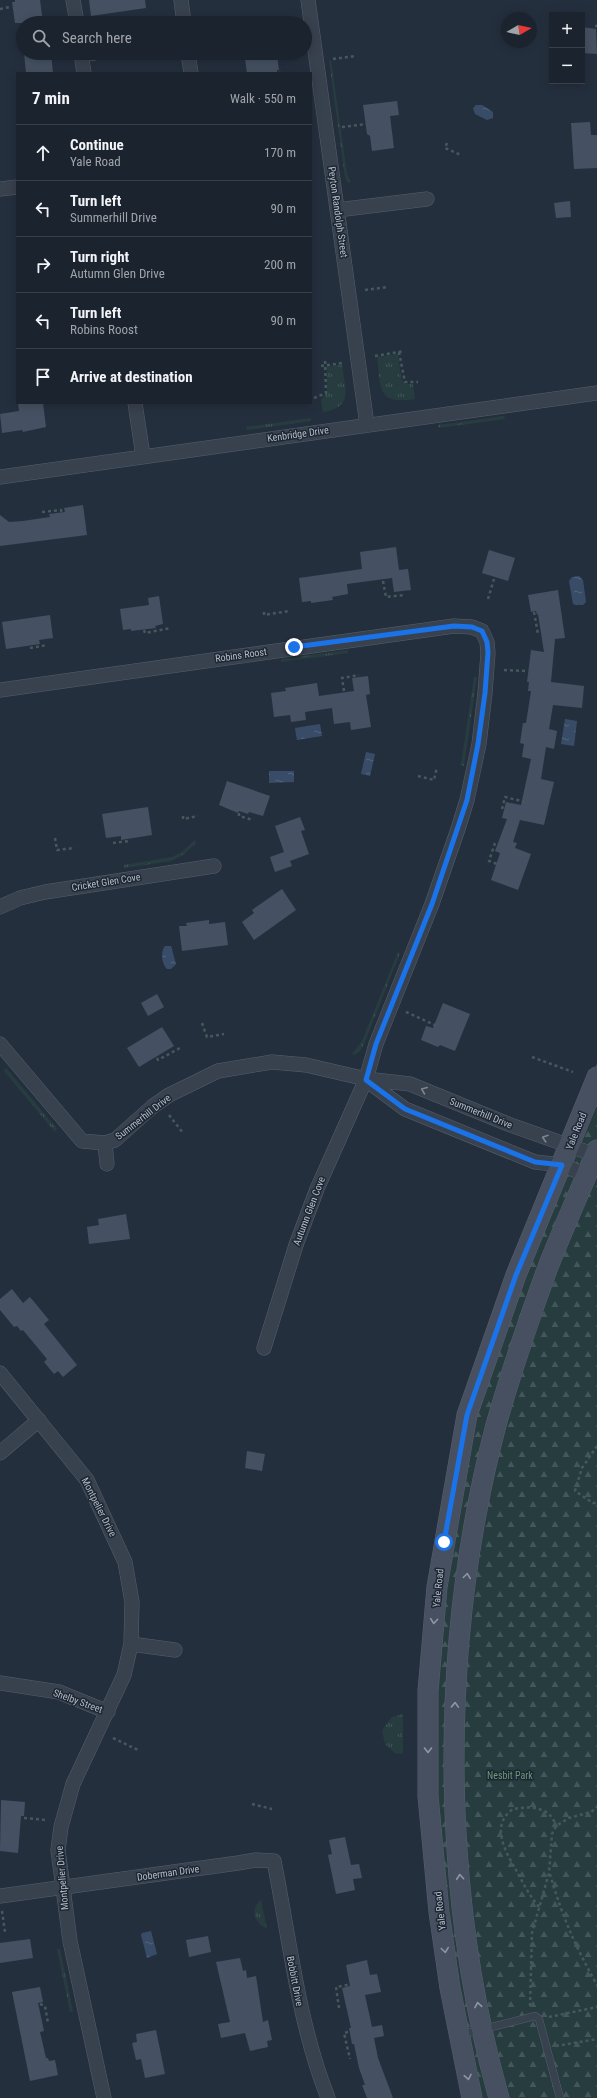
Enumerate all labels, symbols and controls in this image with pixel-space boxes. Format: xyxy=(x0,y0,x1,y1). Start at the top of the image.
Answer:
north arrow xyxy=(501,12,537,48)
map controls xyxy=(549,12,585,84)
button: + xyxy=(549,12,585,48)
search box xyxy=(16,16,312,60)
icon: search xyxy=(30,27,52,49)
text: Search here xyxy=(62,29,132,47)
button: − xyxy=(549,48,585,84)
text: 7 min xyxy=(32,88,70,108)
text: Walk · 550 m xyxy=(230,91,296,106)
text: Continue xyxy=(70,136,124,154)
icon: ahead xyxy=(32,142,54,164)
text: 170 m xyxy=(264,145,296,160)
text: Yale Road xyxy=(70,154,121,169)
street label: Peyton Randolph Street xyxy=(326,166,350,258)
text: Turn left xyxy=(70,192,121,210)
icon: left xyxy=(32,198,54,220)
text: 90 m xyxy=(270,201,296,216)
text: Summerhill Drive xyxy=(70,210,157,225)
text: Turn right xyxy=(70,248,129,266)
icon: right xyxy=(32,254,54,276)
text: 200 m xyxy=(264,257,296,272)
text: Autumn Glen Drive xyxy=(70,266,165,281)
text: Turn left xyxy=(70,304,121,322)
icon: left xyxy=(32,310,54,332)
text: 90 m xyxy=(270,313,296,328)
text: Robins Roost xyxy=(70,322,138,337)
icon: arrive xyxy=(32,366,54,388)
text: Arrive at destination xyxy=(70,368,193,386)
street label: Kenbridge Drive xyxy=(267,424,330,444)
route end xyxy=(285,638,303,656)
street label: Robins Roost xyxy=(214,646,268,664)
street label: Cricket Glen Cove xyxy=(71,871,142,893)
one-way arrow xyxy=(421,1087,429,1095)
street label: Summerhill Drive xyxy=(113,1092,173,1142)
street label: Summerhill Drive xyxy=(448,1095,514,1131)
street label: Yale Road xyxy=(564,1111,588,1151)
one-way arrow xyxy=(542,1134,549,1143)
street label: Autumn Glen Cove xyxy=(291,1175,327,1247)
street label: Montpelier Drive xyxy=(79,1476,119,1539)
route start xyxy=(435,1533,453,1551)
street label: Yale Road xyxy=(430,1568,446,1608)
one-way arrow xyxy=(462,1573,471,1579)
one-way arrow xyxy=(430,1618,439,1624)
street label: Shelby Street xyxy=(52,1687,104,1715)
one-way arrow xyxy=(451,1702,459,1708)
one-way arrow xyxy=(424,1747,432,1753)
park label: Nesbit Park xyxy=(487,1770,533,1781)
street label: Montpelier Drive xyxy=(54,1845,70,1911)
street label: Doberman Drive xyxy=(136,1863,200,1883)
one-way arrow xyxy=(456,1874,465,1880)
street label: Yale Road xyxy=(432,1891,448,1931)
one-way arrow xyxy=(440,1946,449,1953)
street label: Bobbitt Drive xyxy=(285,1955,305,2007)
one-way arrow xyxy=(474,2002,483,2009)
one-way arrow xyxy=(463,2074,472,2080)

